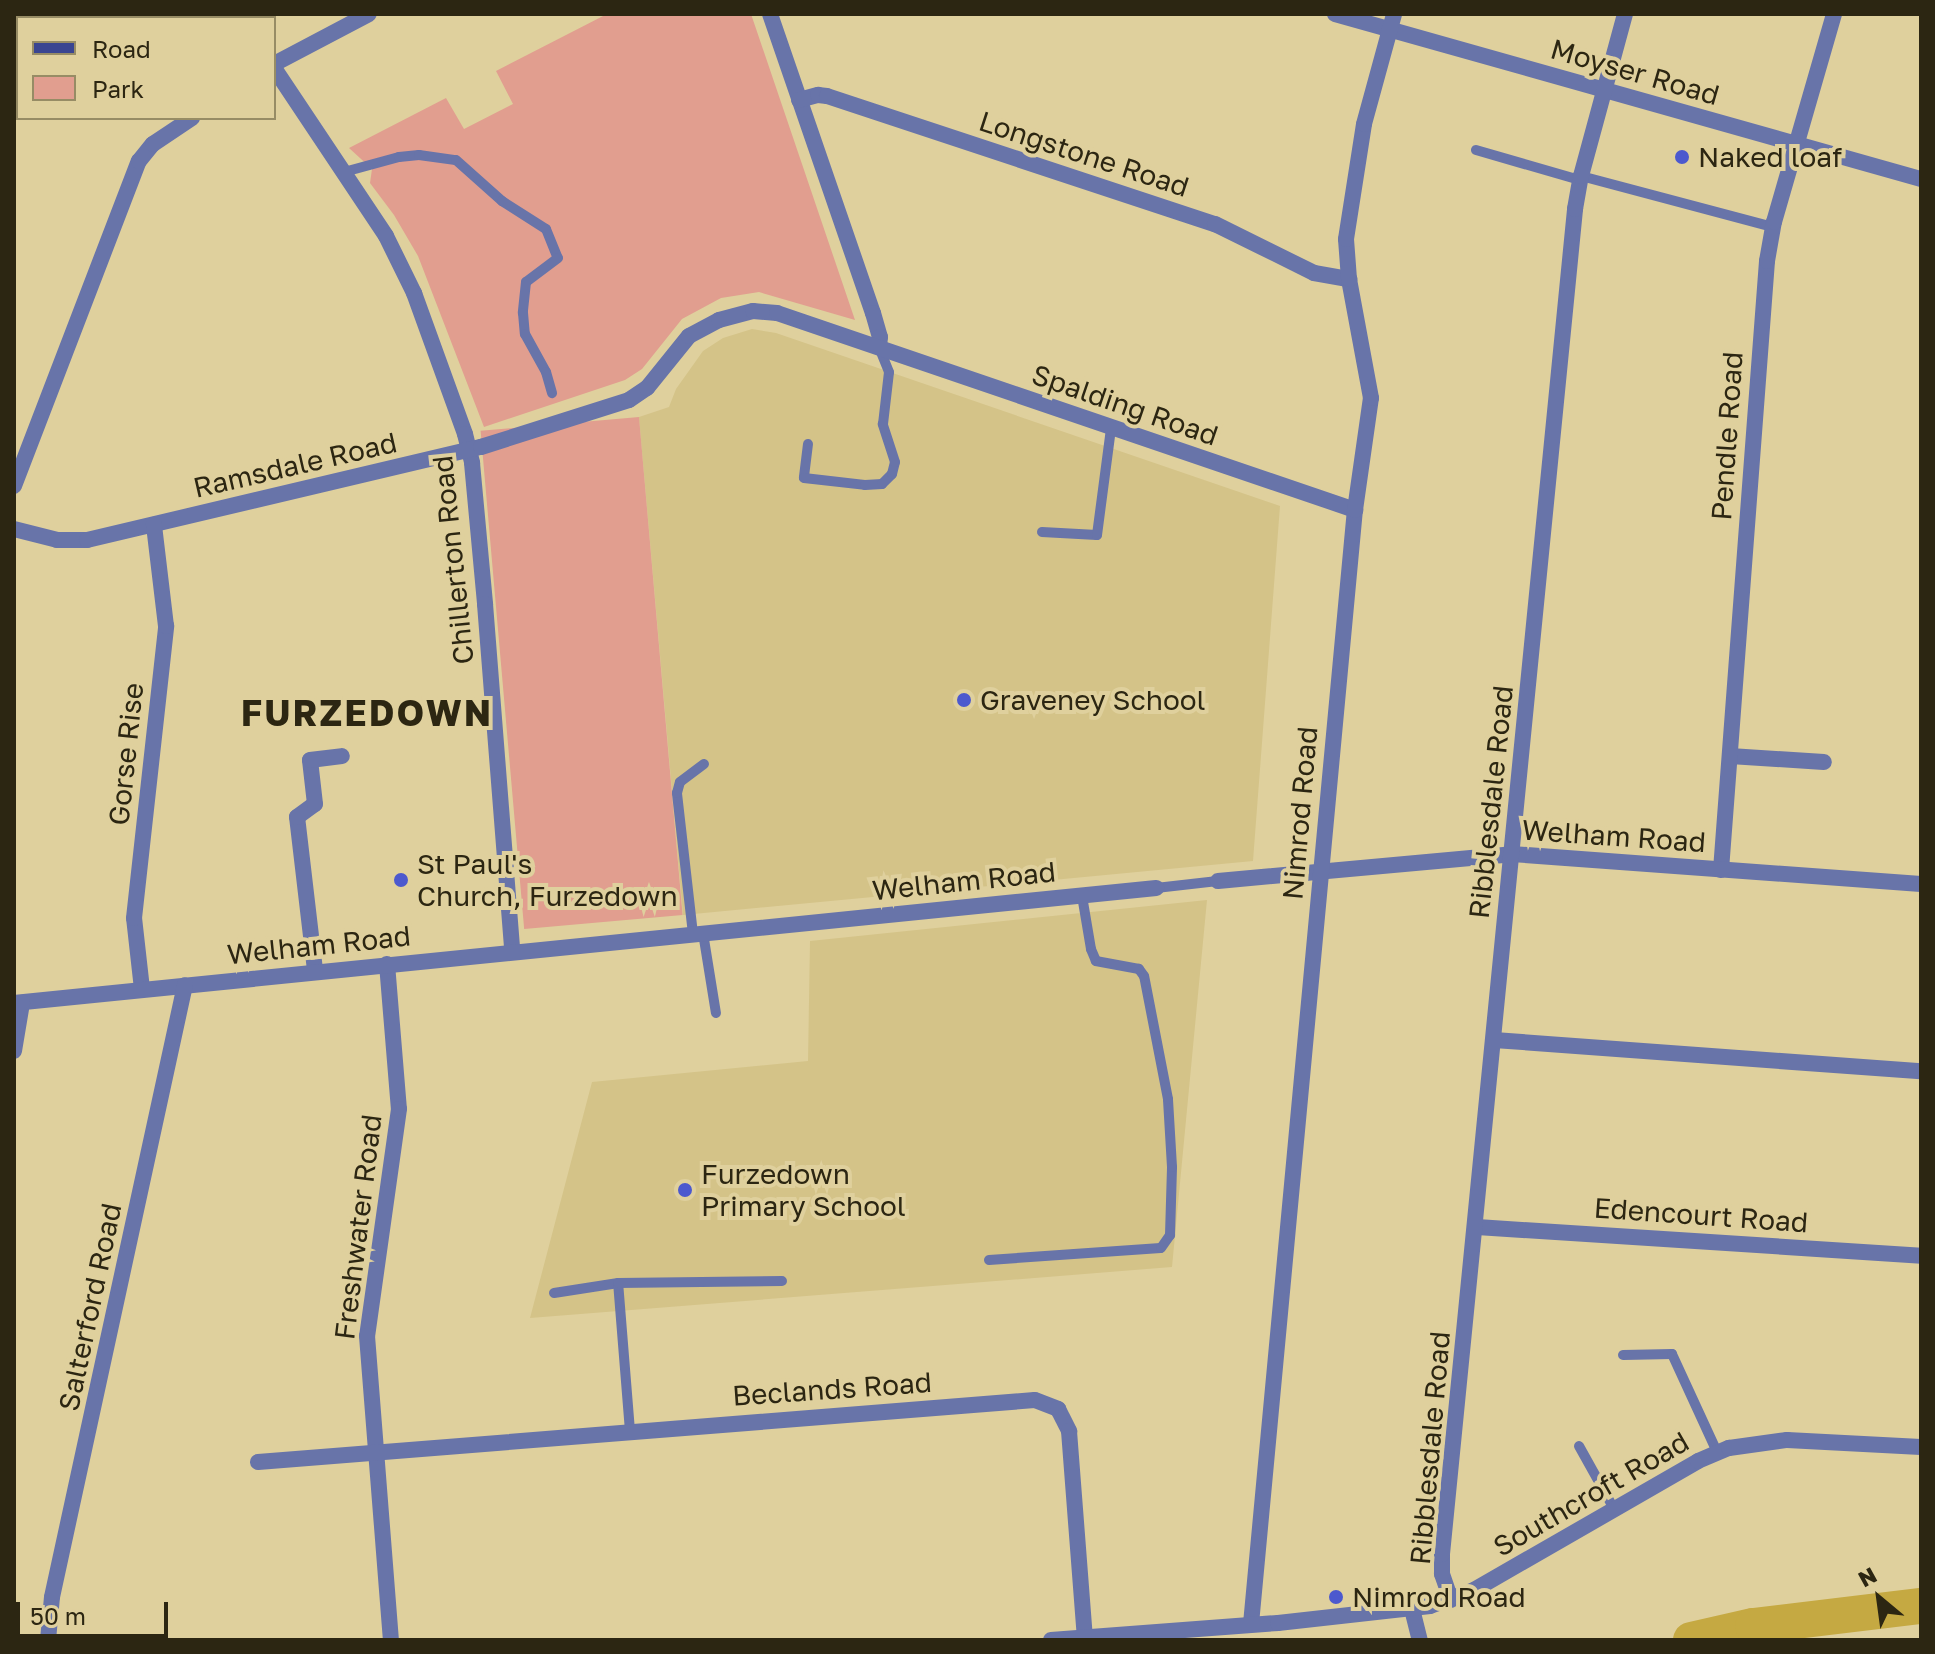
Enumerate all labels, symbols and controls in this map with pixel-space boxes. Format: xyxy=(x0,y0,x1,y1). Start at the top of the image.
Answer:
legend xyxy=(16,16,276,120)
street label: Moyser Road xyxy=(1547,32,1723,112)
text: Road xyxy=(92,34,151,63)
text: Park xyxy=(92,74,144,103)
street label: Longstone Road xyxy=(975,104,1193,204)
place label: Naked loaf xyxy=(1698,140,1842,174)
marker: Naked loaf xyxy=(1673,148,1691,166)
street label: Pendle Road xyxy=(1704,350,1750,522)
street label: Spalding Road xyxy=(1028,357,1222,453)
street label: Ramsdale Road xyxy=(190,425,400,505)
street label: Chillerton Road xyxy=(425,454,481,666)
street label: Gorse Rise xyxy=(102,681,150,827)
place label: Graveney School xyxy=(980,683,1206,717)
street label: Ribblesdale Road xyxy=(1462,684,1520,920)
district label: FURZEDOWN xyxy=(241,691,493,735)
marker: Graveney School xyxy=(955,691,973,709)
street label: Nimrod Road xyxy=(1276,725,1324,901)
street label: Welham Road xyxy=(1521,813,1707,859)
place label: St Paul's Church, Furzedown xyxy=(417,847,678,913)
street label: Welham Road xyxy=(871,855,1057,907)
marker: St Paul's Church, Furzedown xyxy=(392,871,410,889)
street label: Welham Road xyxy=(226,919,412,971)
street label: Freshwater Road xyxy=(327,1112,389,1342)
place label: Furzedown Primary School xyxy=(701,1157,906,1223)
marker: Furzedown Primary School xyxy=(676,1181,694,1199)
street label: Edencourt Road xyxy=(1593,1191,1809,1239)
street label: Salterford Road xyxy=(52,1200,128,1414)
street label: Ribblesdale Road xyxy=(1403,1330,1457,1566)
street label: Beclands Road xyxy=(731,1365,933,1413)
street label: Southcroft Road xyxy=(1487,1425,1695,1563)
north arrow xyxy=(1839,1558,1919,1638)
text: N xyxy=(1853,1561,1881,1592)
place label: Nimrod Road xyxy=(1352,1580,1526,1614)
scale bar xyxy=(20,1586,172,1636)
marker: Nimrod Road xyxy=(1327,1588,1345,1606)
text: 50 m xyxy=(30,1601,86,1630)

